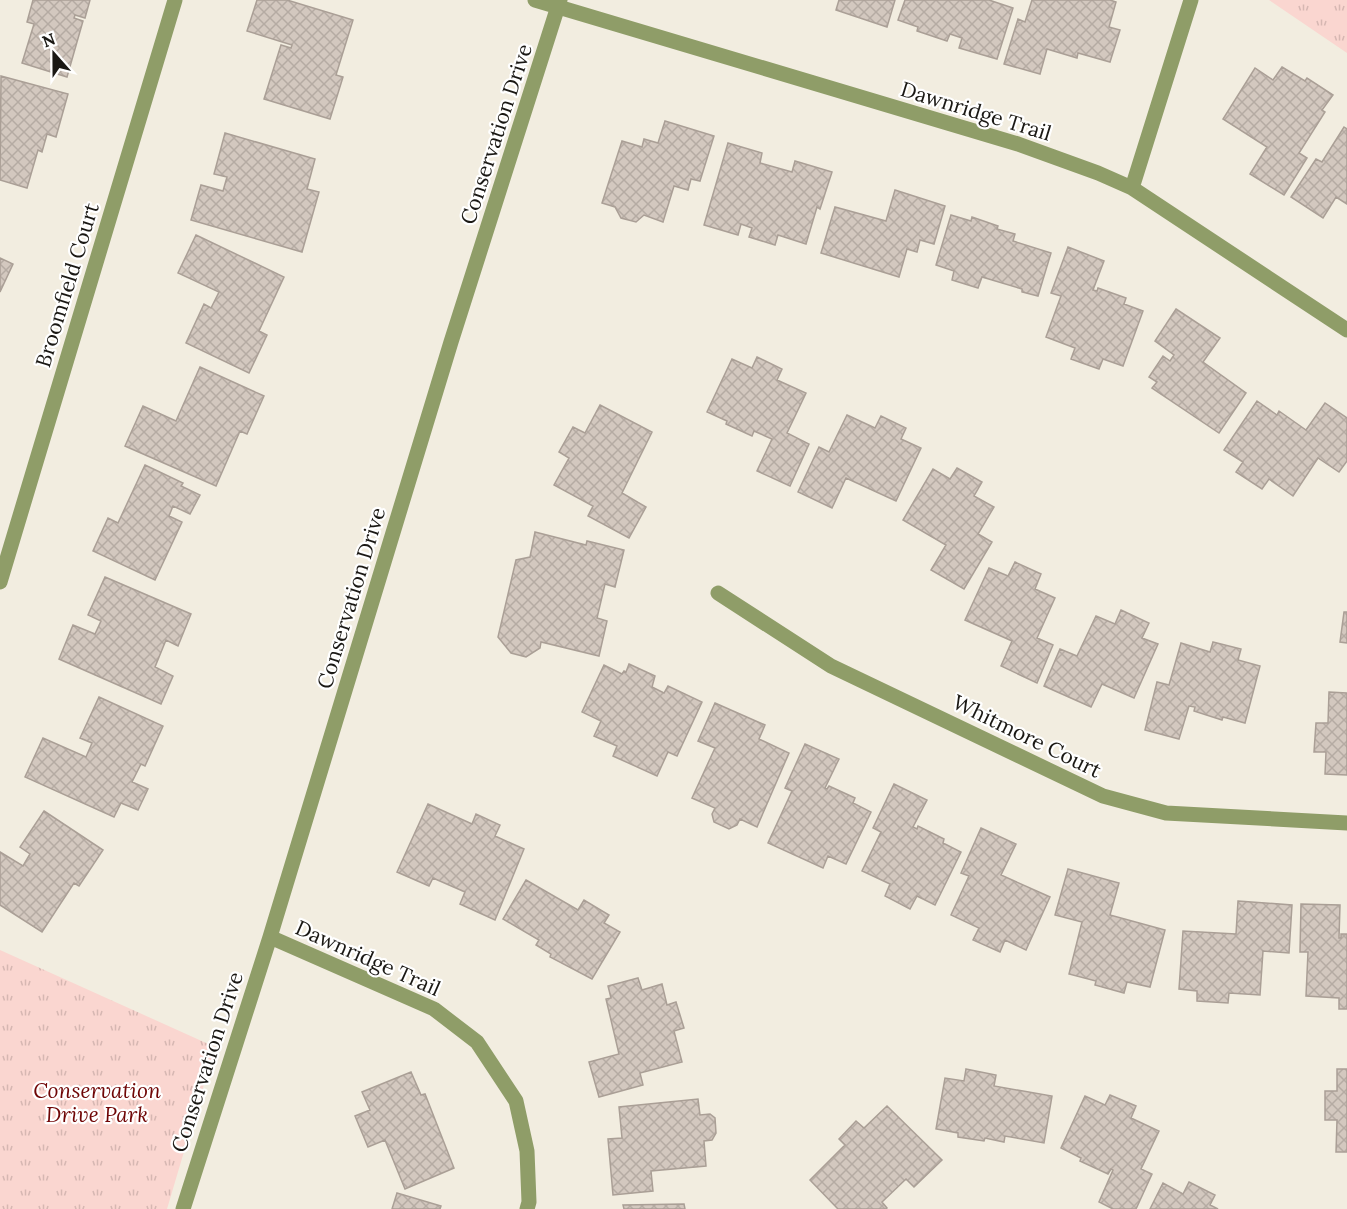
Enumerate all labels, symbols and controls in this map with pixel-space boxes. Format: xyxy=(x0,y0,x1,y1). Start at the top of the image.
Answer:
north arrow xyxy=(24,24,84,84)
text: N xyxy=(39,28,58,52)
street label: Conservation Drive xyxy=(454,40,538,228)
street label: Dawnridge Trail xyxy=(897,75,1055,147)
street label: Broomfield Court xyxy=(29,199,105,370)
street label: Conservation Drive xyxy=(311,504,391,692)
street label: Whitmore Court xyxy=(948,688,1107,784)
street label: Dawnridge Trail xyxy=(291,914,445,1002)
street label: Conservation Drive xyxy=(165,968,249,1156)
park label: Conservation Drive Park xyxy=(33,1077,161,1128)

